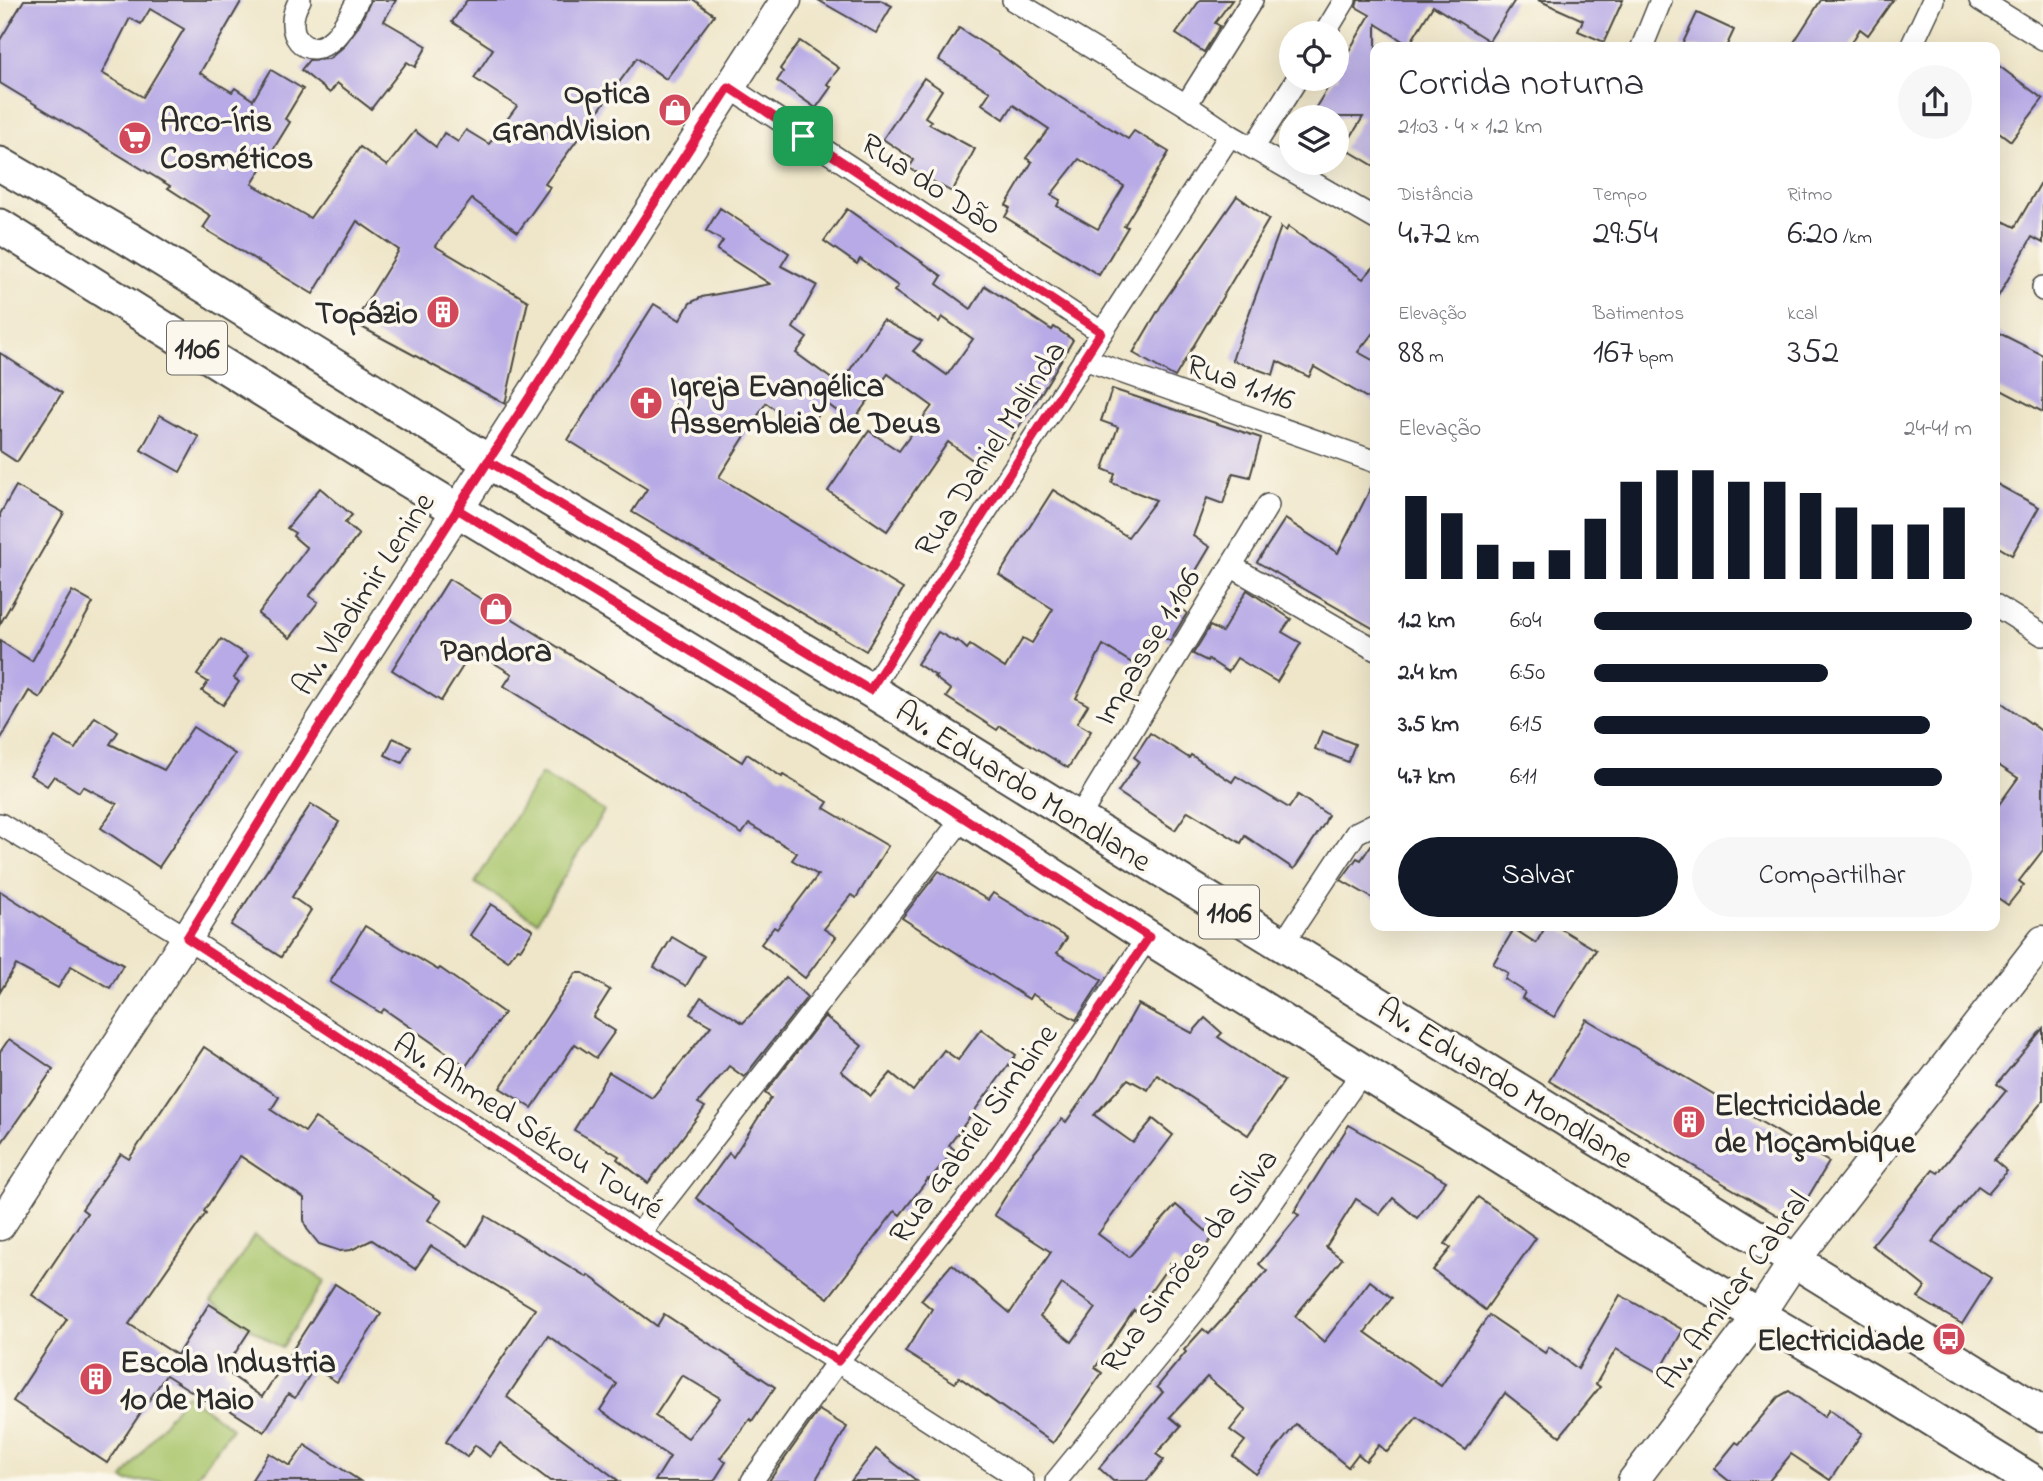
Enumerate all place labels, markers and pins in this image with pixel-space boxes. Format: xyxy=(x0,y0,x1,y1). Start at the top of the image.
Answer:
place label: Optica GrandVision xyxy=(492,72,650,156)
shop icon: Optica GrandVision xyxy=(656,91,694,129)
place label: Arco-Íris Cosméticos xyxy=(160,100,313,184)
pin xyxy=(773,106,833,166)
supermarket icon: Arco-Íris Cosméticos xyxy=(116,119,154,157)
place label: Topázio xyxy=(315,292,418,339)
building icon: Topázio xyxy=(424,293,462,331)
place label: Igreja Evangélica Assembleia de Deus xyxy=(670,365,941,449)
church icon: Igreja Evangélica Assembleia de Deus xyxy=(627,384,665,422)
shop icon: Pandora xyxy=(477,590,515,628)
place label: Pandora xyxy=(440,630,552,677)
place label: Electricidade de Moçambique xyxy=(1714,1084,1917,1168)
building icon: Electricidade de Moçambique xyxy=(1670,1103,1708,1141)
place label: Electricidade xyxy=(1757,1319,1926,1366)
bus stop icon: Electricidade xyxy=(1930,1320,1968,1358)
place label: Escola Industria 1o de Maio xyxy=(120,1341,336,1425)
building icon: Escola Industria 1o de Maio xyxy=(77,1360,115,1398)

